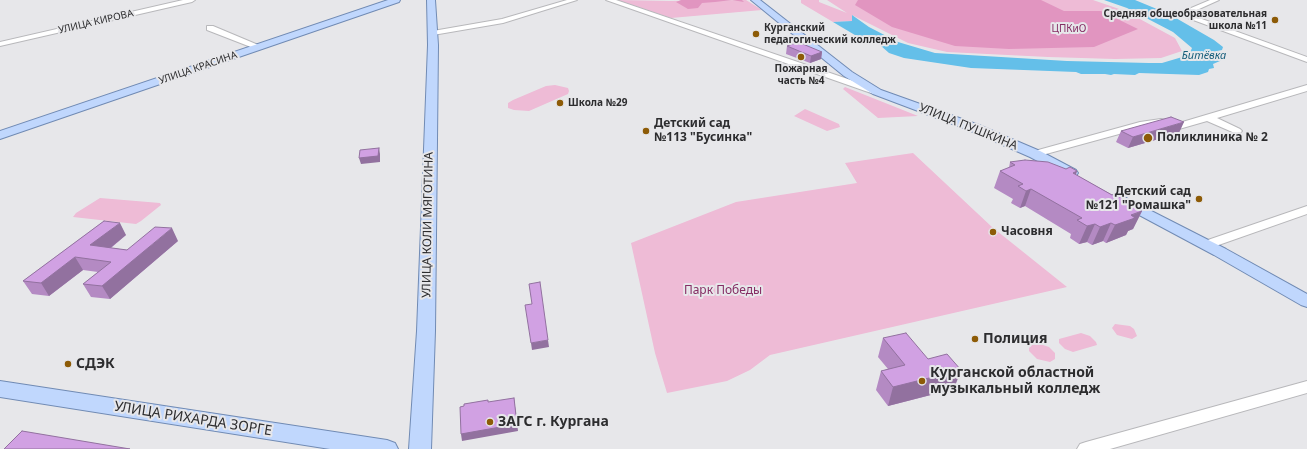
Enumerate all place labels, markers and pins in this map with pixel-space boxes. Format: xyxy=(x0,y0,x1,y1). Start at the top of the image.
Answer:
place label: Средняя общеобразовательная школа №11 xyxy=(1104,8,1267,32)
marker: Средняя общеобразовательная школа №11 xyxy=(1270,15,1280,25)
place label: Курганский педагогический колледж xyxy=(764,22,896,46)
marker: Курганский педагогический колледж xyxy=(751,29,761,39)
marker: Пожарная часть №4 xyxy=(796,52,806,62)
place label: Пожарная часть №4 xyxy=(775,63,827,86)
place label: Школа №29 xyxy=(568,97,627,109)
marker: Школа №29 xyxy=(555,98,565,108)
place label: Детский сад №113 "Бусинка" xyxy=(654,117,752,145)
marker: Детский сад №113 "Бусинка" xyxy=(641,126,651,136)
place label: Поликлиника № 2 xyxy=(1157,131,1268,145)
marker: Поликлиника № 2 xyxy=(1142,132,1154,144)
place label: Детский сад №121 "Ромашка" xyxy=(1086,185,1191,213)
marker: Детский сад №121 "Ромашка" xyxy=(1194,194,1204,204)
place label: Часовня xyxy=(1001,225,1053,239)
marker: Часовня xyxy=(988,227,998,237)
place label: Полиция xyxy=(983,331,1048,347)
marker: Полиция xyxy=(970,334,980,344)
place label: СДЭК xyxy=(76,356,115,372)
marker: СДЭК xyxy=(63,359,73,369)
place label: Курганской областной музыкальный колледж xyxy=(930,365,1100,398)
marker: Курганской областной музыкальный колледж xyxy=(917,376,927,386)
place label: ЗАГС г. Кургана xyxy=(498,414,609,430)
marker: ЗАГС г. Кургана xyxy=(485,417,495,427)

